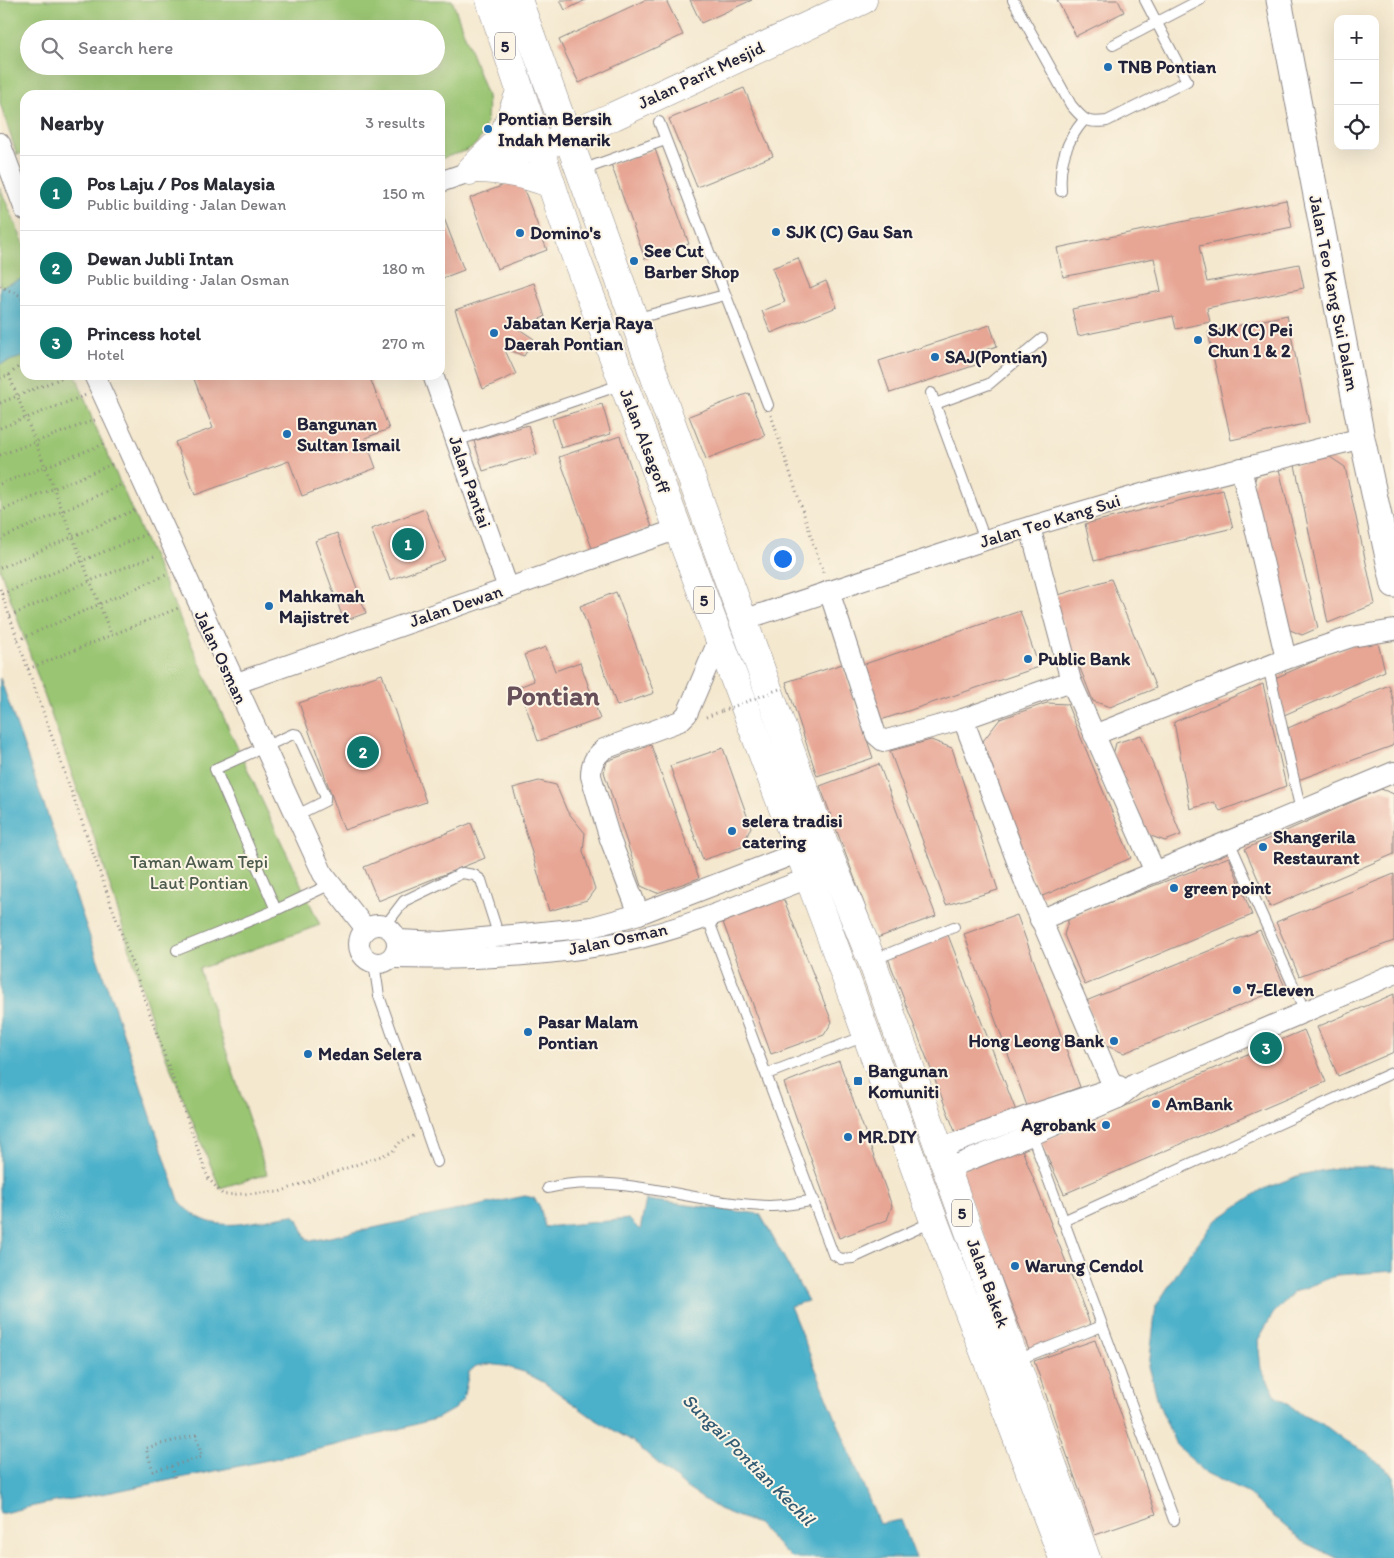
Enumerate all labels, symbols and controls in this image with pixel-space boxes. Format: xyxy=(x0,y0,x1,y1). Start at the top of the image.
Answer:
map controls xyxy=(1334,15,1379,150)
button: + xyxy=(1334,15,1379,60)
search box xyxy=(20,20,445,75)
road number: 5 xyxy=(495,32,515,59)
icon: search xyxy=(38,34,66,62)
text: Search here xyxy=(78,36,173,59)
street label: Jalan Parit Mesjid xyxy=(634,36,768,114)
place label: TNB Pontian xyxy=(1117,56,1217,78)
button: − xyxy=(1334,60,1379,105)
marker: TNB Pontian xyxy=(1102,61,1114,73)
button: locate xyxy=(1334,105,1379,150)
place label: Pontian Bersih Indah Menarik xyxy=(498,108,612,151)
text: Nearby xyxy=(40,110,104,135)
text: 3 results xyxy=(365,113,425,132)
marker: Pontian Bersih Indah Menarik xyxy=(482,123,494,135)
text: Pos Laju / Pos Malaysia xyxy=(87,172,275,195)
text: 1 xyxy=(52,184,60,203)
text: 150 m xyxy=(382,184,425,203)
street label: Jalan Teo Kang Sui Dalam xyxy=(1304,193,1364,393)
text: Public building · Jalan Dewan xyxy=(87,195,286,214)
place label: SJK (C) Gau San xyxy=(786,221,913,243)
place label: Domino's xyxy=(530,222,601,244)
marker: SJK (C) Gau San xyxy=(770,226,782,238)
marker: Domino's xyxy=(514,227,526,239)
place label: See Cut Barber Shop xyxy=(644,240,739,283)
text: Dewan Jubli Intan xyxy=(87,247,234,270)
marker: See Cut Barber Shop xyxy=(628,255,640,267)
text: 2 xyxy=(52,259,60,278)
text: 180 m xyxy=(382,259,425,278)
text: Public building · Jalan Osman xyxy=(87,270,289,289)
place label: Jabatan Kerja Raya Daerah Pontian xyxy=(503,312,654,355)
place label: SJK (C) Pei Chun 1 & 2 xyxy=(1208,319,1293,362)
text: Princess hotel xyxy=(87,322,201,345)
marker: Jabatan Kerja Raya Daerah Pontian xyxy=(488,327,500,339)
text: 3 xyxy=(52,334,60,353)
text: 270 m xyxy=(382,334,425,353)
marker: SJK (C) Pei Chun 1 & 2 xyxy=(1192,334,1204,346)
text: Hotel xyxy=(87,345,124,364)
place label: SAJ(Pontian) xyxy=(945,346,1048,368)
marker: SAJ(Pontian) xyxy=(929,351,941,363)
street label: Jalan Alsagoff xyxy=(615,385,675,497)
place label: Bangunan Sultan Ismail xyxy=(297,413,401,456)
marker: Bangunan Sultan Ismail xyxy=(281,428,293,440)
street label: Jalan Pantai xyxy=(444,433,496,531)
street label: Jalan Teo Kang Sui xyxy=(977,489,1123,553)
pin: 1 xyxy=(392,525,424,563)
your location xyxy=(770,546,796,572)
street label: Jalan Dewan xyxy=(406,580,506,632)
place label: Mahkamah Majistret xyxy=(279,585,365,628)
road number: 5 xyxy=(694,586,714,614)
marker: Mahkamah Majistret xyxy=(263,600,275,612)
street label: Jalan Osman xyxy=(190,607,252,708)
place label: Public Bank xyxy=(1038,648,1131,670)
marker: Public Bank xyxy=(1022,653,1034,665)
district label: Pontian xyxy=(506,678,600,712)
pin: 2 xyxy=(347,733,379,771)
place label: selera tradisi catering xyxy=(742,810,843,853)
marker: selera tradisi catering xyxy=(726,825,738,837)
place label: Shangerila Restaurant xyxy=(1273,826,1360,869)
marker: Shangerila Restaurant xyxy=(1257,841,1269,853)
park label: Taman Awam Tepi Laut Pontian xyxy=(130,851,268,894)
place label: green point xyxy=(1184,877,1271,899)
marker: green point xyxy=(1168,882,1180,894)
street label: Jalan Osman xyxy=(567,918,670,960)
place label: 7-Eleven xyxy=(1246,979,1315,1001)
marker: 7-Eleven xyxy=(1231,984,1243,996)
place label: Pasar Malam Pontian xyxy=(538,1011,639,1054)
marker: Pasar Malam Pontian xyxy=(522,1026,534,1038)
pin: 3 xyxy=(1250,1029,1282,1067)
place label: Hong Leong Bank xyxy=(969,1030,1105,1052)
marker: Hong Leong Bank xyxy=(1108,1035,1120,1047)
place label: Medan Selera xyxy=(318,1043,422,1065)
marker: Medan Selera xyxy=(302,1048,314,1060)
place label: Bangunan Komuniti xyxy=(868,1060,949,1103)
marker: Bangunan Komuniti xyxy=(852,1075,864,1087)
place label: AmBank xyxy=(1165,1093,1233,1115)
marker: AmBank xyxy=(1150,1098,1162,1110)
place label: Agrobank xyxy=(1021,1114,1097,1136)
marker: Agrobank xyxy=(1100,1119,1112,1131)
place label: MR.DIY xyxy=(858,1126,917,1148)
marker: MR.DIY xyxy=(842,1131,854,1143)
road number: 5 xyxy=(952,1200,972,1226)
street label: Jalan Bakek xyxy=(962,1235,1015,1331)
place label: Warung Cendol xyxy=(1025,1255,1144,1277)
marker: Warung Cendol xyxy=(1009,1260,1021,1272)
water label: Sungai Pontian Kechil xyxy=(678,1388,821,1531)

